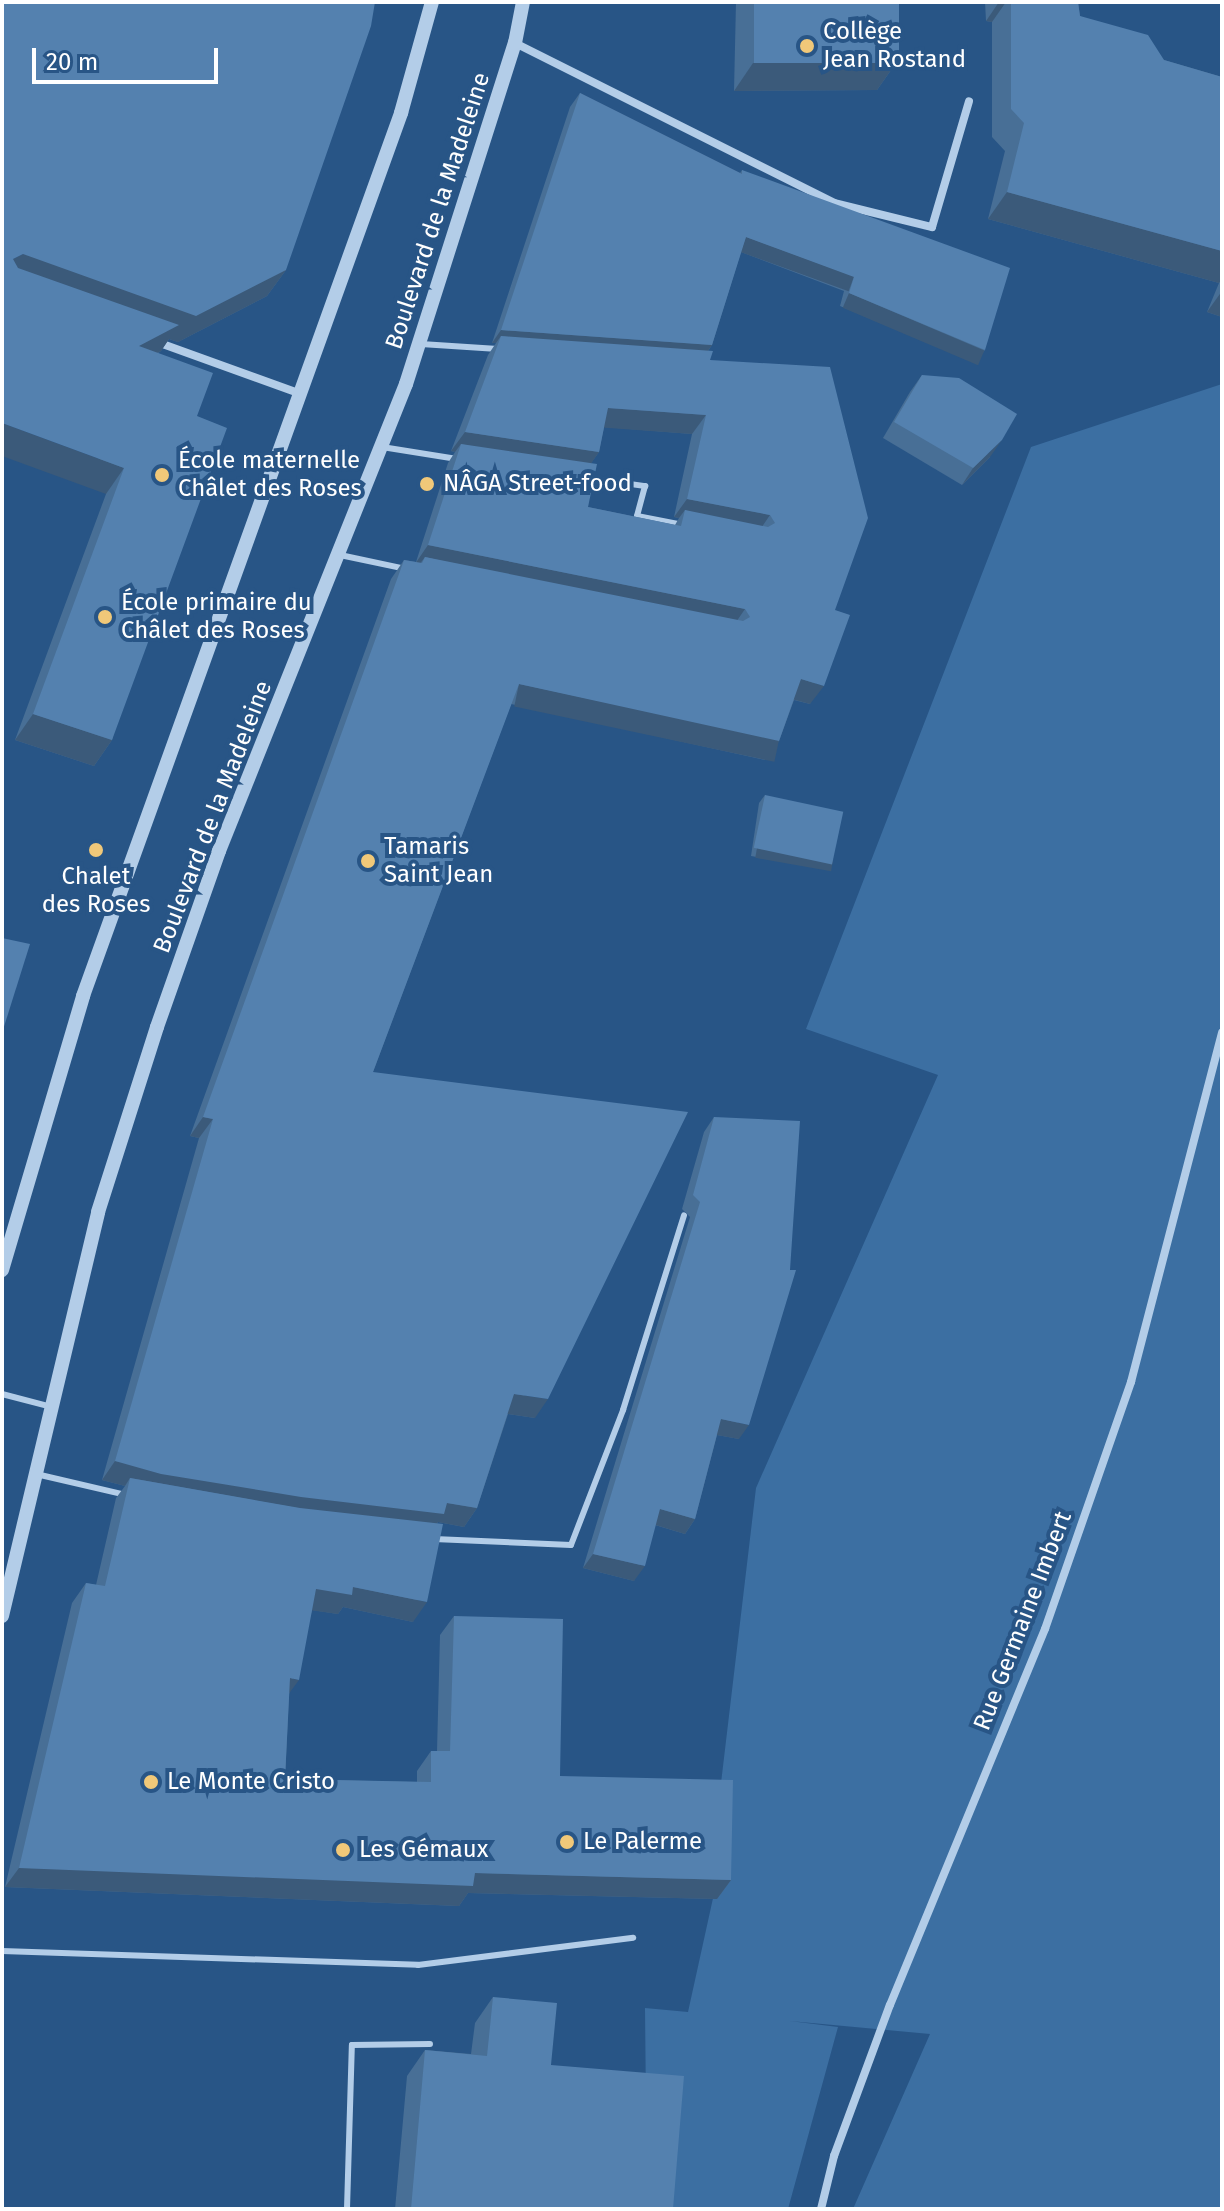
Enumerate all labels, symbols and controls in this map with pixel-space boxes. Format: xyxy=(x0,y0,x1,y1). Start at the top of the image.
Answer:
place label: Collège Jean Rostand xyxy=(823,18,966,74)
scale bar xyxy=(36,32,222,82)
marker: Collège Jean Rostand xyxy=(798,37,816,55)
text: 20 m xyxy=(46,48,98,76)
street label: Boulevard de la Madeleine xyxy=(380,69,496,353)
place label: École maternelle Châlet des Roses xyxy=(178,447,362,503)
marker: École maternelle Châlet des Roses xyxy=(153,466,171,484)
place label: NÂGA Street-food xyxy=(443,470,632,498)
marker: NÂGA Street-food xyxy=(418,475,436,493)
place label: École primaire du Châlet des Roses xyxy=(121,589,312,645)
marker: École primaire du Châlet des Roses xyxy=(96,608,114,626)
street label: Boulevard de la Madeleine xyxy=(148,677,278,957)
place label: Tamaris Saint Jean xyxy=(384,833,493,889)
marker: Chalet des Roses xyxy=(87,841,105,859)
marker: Tamaris Saint Jean xyxy=(359,852,377,870)
place label: Chalet des Roses xyxy=(42,863,150,919)
street label: Rue Germaine Imbert xyxy=(968,1507,1078,1735)
place label: Le Monte Cristo xyxy=(167,1768,335,1796)
marker: Le Monte Cristo xyxy=(142,1773,160,1791)
place label: Le Palerme xyxy=(583,1828,702,1856)
marker: Le Palerme xyxy=(558,1833,576,1851)
place label: Les Gémaux xyxy=(359,1836,488,1864)
marker: Les Gémaux xyxy=(334,1841,352,1859)

